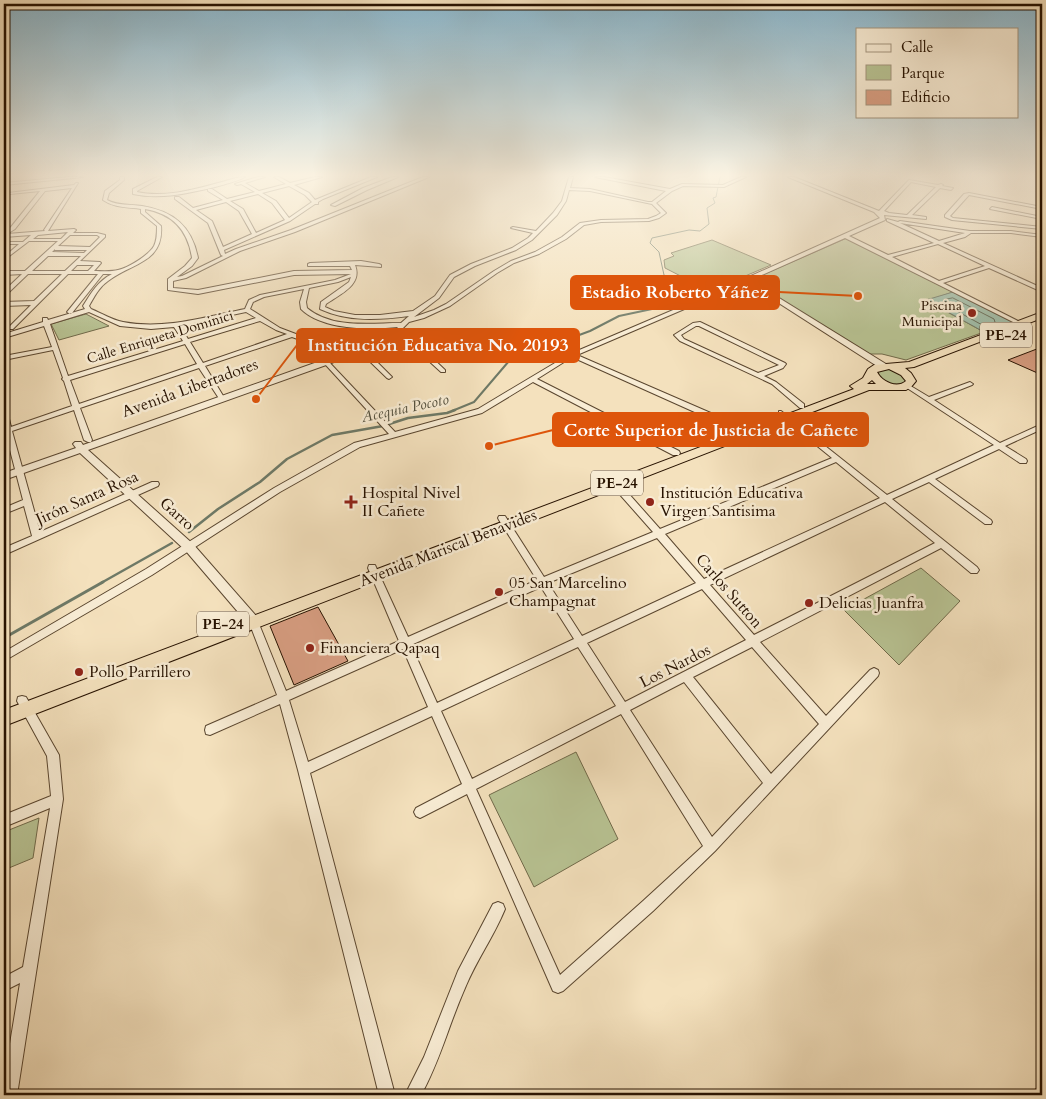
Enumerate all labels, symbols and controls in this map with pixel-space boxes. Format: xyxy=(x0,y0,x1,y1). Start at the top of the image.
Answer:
legend xyxy=(856,28,1018,118)
text: Calle xyxy=(901,37,934,57)
text: Parque xyxy=(901,63,945,83)
text: Edificio xyxy=(901,87,950,107)
callout: Estadio Roberto Yáñez xyxy=(571,276,779,309)
text: Estadio Roberto Yáñez xyxy=(581,280,769,305)
place label: Piscina Municipal xyxy=(902,296,962,331)
street label: Calle Enriqueta Dominici xyxy=(84,306,236,368)
marker: Piscina Municipal xyxy=(966,307,978,319)
road number: PE-24 xyxy=(980,322,1032,348)
callout: Institución Educativa No. 20193 xyxy=(297,329,579,362)
text: Institución Educativa No. 20193 xyxy=(307,333,569,358)
street label: Avenida Libertadores xyxy=(119,353,261,423)
water label: Acequia Pocoto xyxy=(358,389,451,427)
callout: Corte Superior de Justicia de Cañete xyxy=(553,413,868,446)
text: Corte Superior de Justicia de Cañete xyxy=(563,418,859,443)
street label: Jirón Santa Rosa xyxy=(30,466,142,531)
road number: PE-24 xyxy=(591,470,643,496)
place label: Hospital Nivel II Cañete xyxy=(362,482,460,522)
place label: Institución Educativa Virgen Santisima xyxy=(660,482,803,522)
street label: Garro xyxy=(155,492,199,536)
marker: Hospital Nivel II Cañete xyxy=(344,495,358,509)
marker: Institución Educativa Virgen Santisima xyxy=(644,496,656,508)
street label: Avenida Mariscal Benavides xyxy=(356,504,540,592)
street label: Carlos Sutton xyxy=(691,549,767,633)
place label: 05 San Marcelino Champagnat xyxy=(509,572,627,612)
marker: 05 San Marcelino Champagnat xyxy=(493,586,505,598)
place label: Delicias Juanfra xyxy=(819,592,924,614)
marker: Delicias Juanfra xyxy=(803,597,815,609)
road number: PE-24 xyxy=(197,612,249,636)
place label: Financiera Qapaq xyxy=(320,637,440,659)
street label: Los Nardos xyxy=(636,639,714,693)
marker: Financiera Qapaq xyxy=(304,642,316,654)
place label: Pollo Parrillero xyxy=(89,661,191,683)
marker: Pollo Parrillero xyxy=(73,666,85,678)

